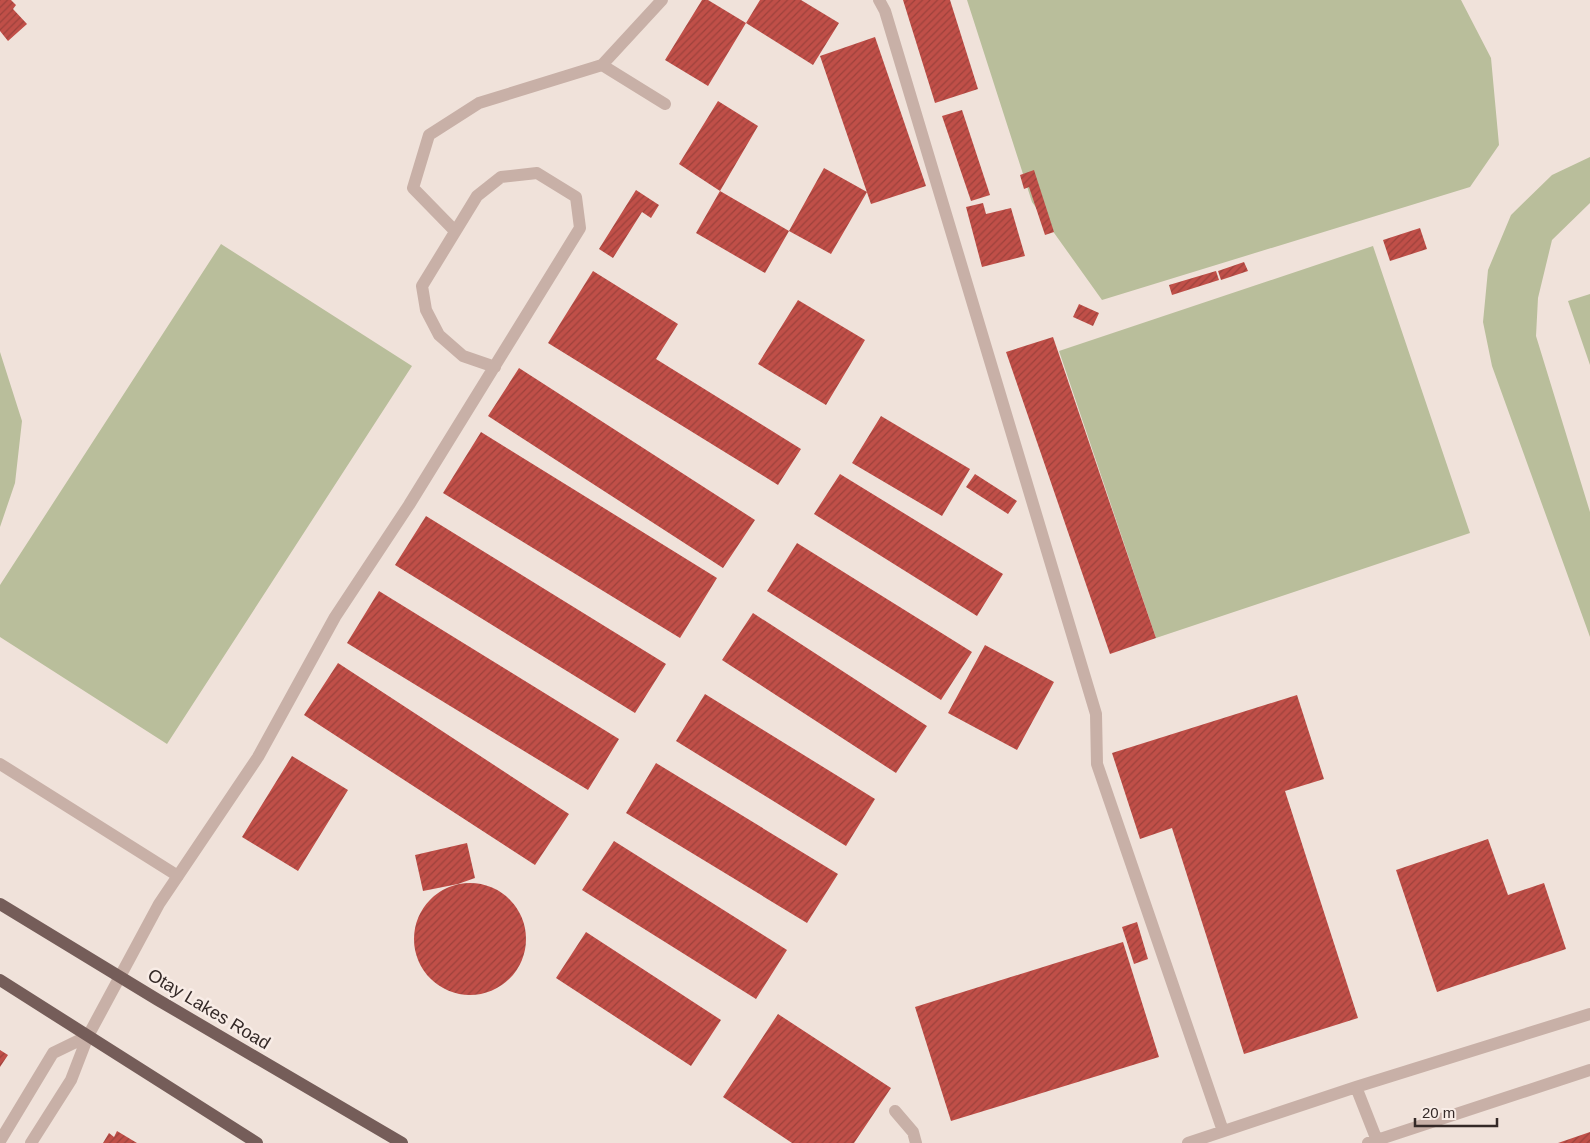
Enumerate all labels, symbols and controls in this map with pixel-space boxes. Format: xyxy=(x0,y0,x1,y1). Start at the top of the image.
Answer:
street label: Otay Lakes Road xyxy=(144,965,274,1053)
scale bar xyxy=(1415,1096,1498,1128)
text: 20 m xyxy=(1422,1104,1455,1121)

